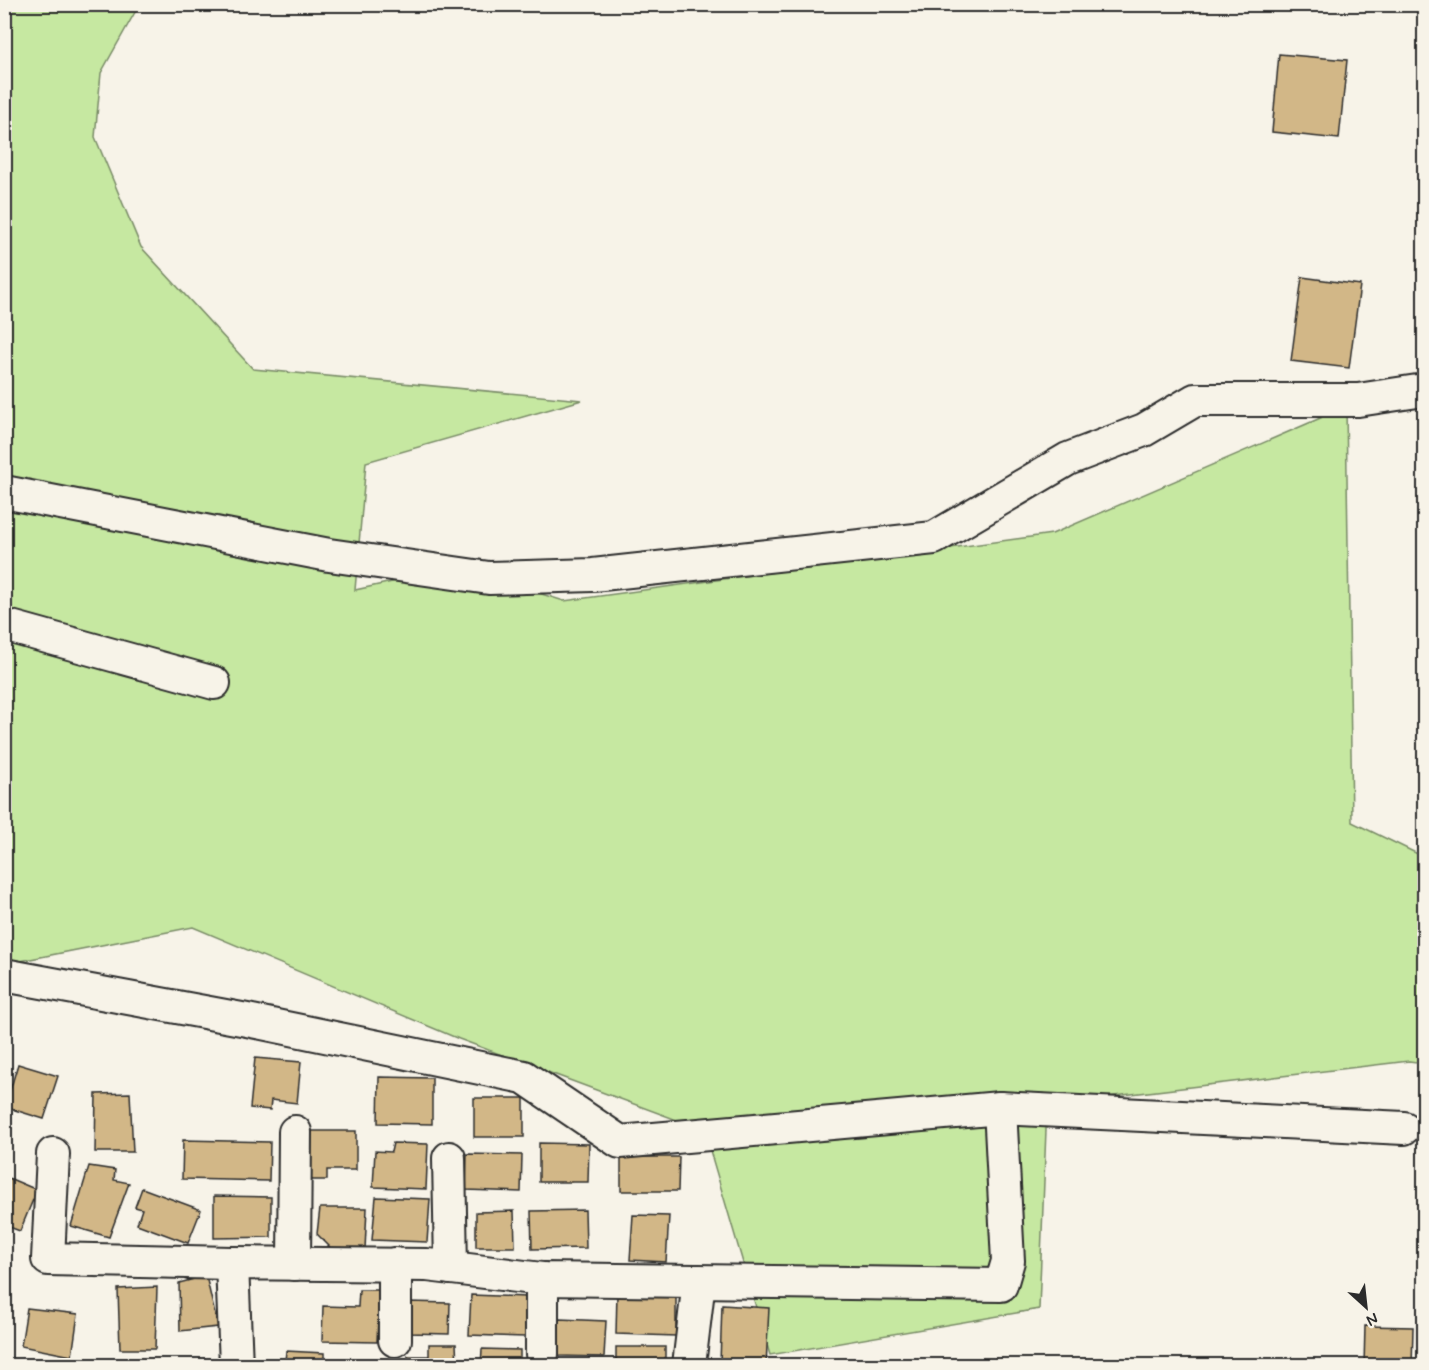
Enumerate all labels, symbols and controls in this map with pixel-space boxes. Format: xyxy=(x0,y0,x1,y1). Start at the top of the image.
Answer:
north arrow xyxy=(1336,1277,1396,1337)
text: N xyxy=(1363,1307,1382,1331)

